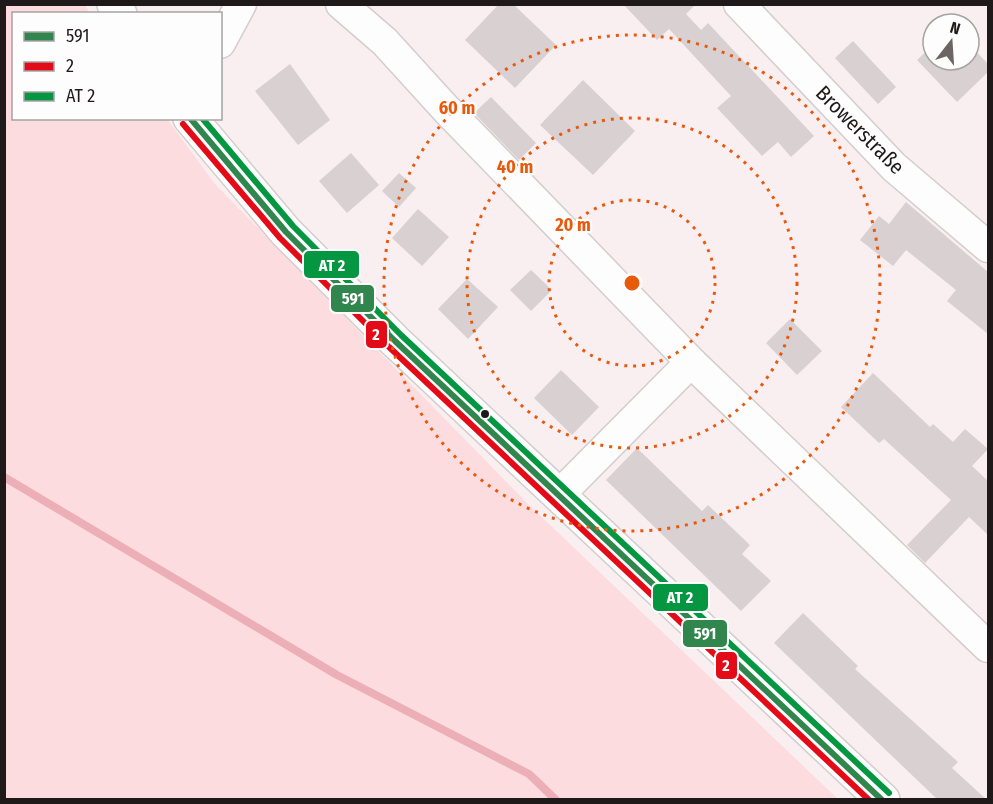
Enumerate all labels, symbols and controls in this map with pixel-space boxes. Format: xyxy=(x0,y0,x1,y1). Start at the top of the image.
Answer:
legend xyxy=(12,12,222,120)
north arrow xyxy=(921,12,981,72)
text: N xyxy=(948,18,963,39)
text: 591 xyxy=(66,25,89,47)
text: 2 xyxy=(66,55,74,77)
street label: Browerstraße xyxy=(810,80,910,180)
text: AT 2 xyxy=(66,85,95,107)
text: 60 m xyxy=(439,97,475,119)
text: 40 m xyxy=(497,156,533,178)
text: 20 m xyxy=(554,214,591,236)
line badge: AT 2 xyxy=(303,250,360,279)
text: AT 2 xyxy=(318,256,346,275)
centre of rings xyxy=(622,273,642,293)
line badge: 591 xyxy=(330,284,375,313)
text: 591 xyxy=(342,289,364,308)
line badge: 2 xyxy=(365,320,388,349)
text: 2 xyxy=(371,325,380,344)
unlabelled marker xyxy=(479,408,491,420)
line badge: AT 2 xyxy=(652,583,709,612)
text: AT 2 xyxy=(666,588,694,607)
line badge: 591 xyxy=(682,619,728,648)
text: 591 xyxy=(694,624,716,643)
line badge: 2 xyxy=(715,651,738,680)
text: 2 xyxy=(721,656,730,675)

